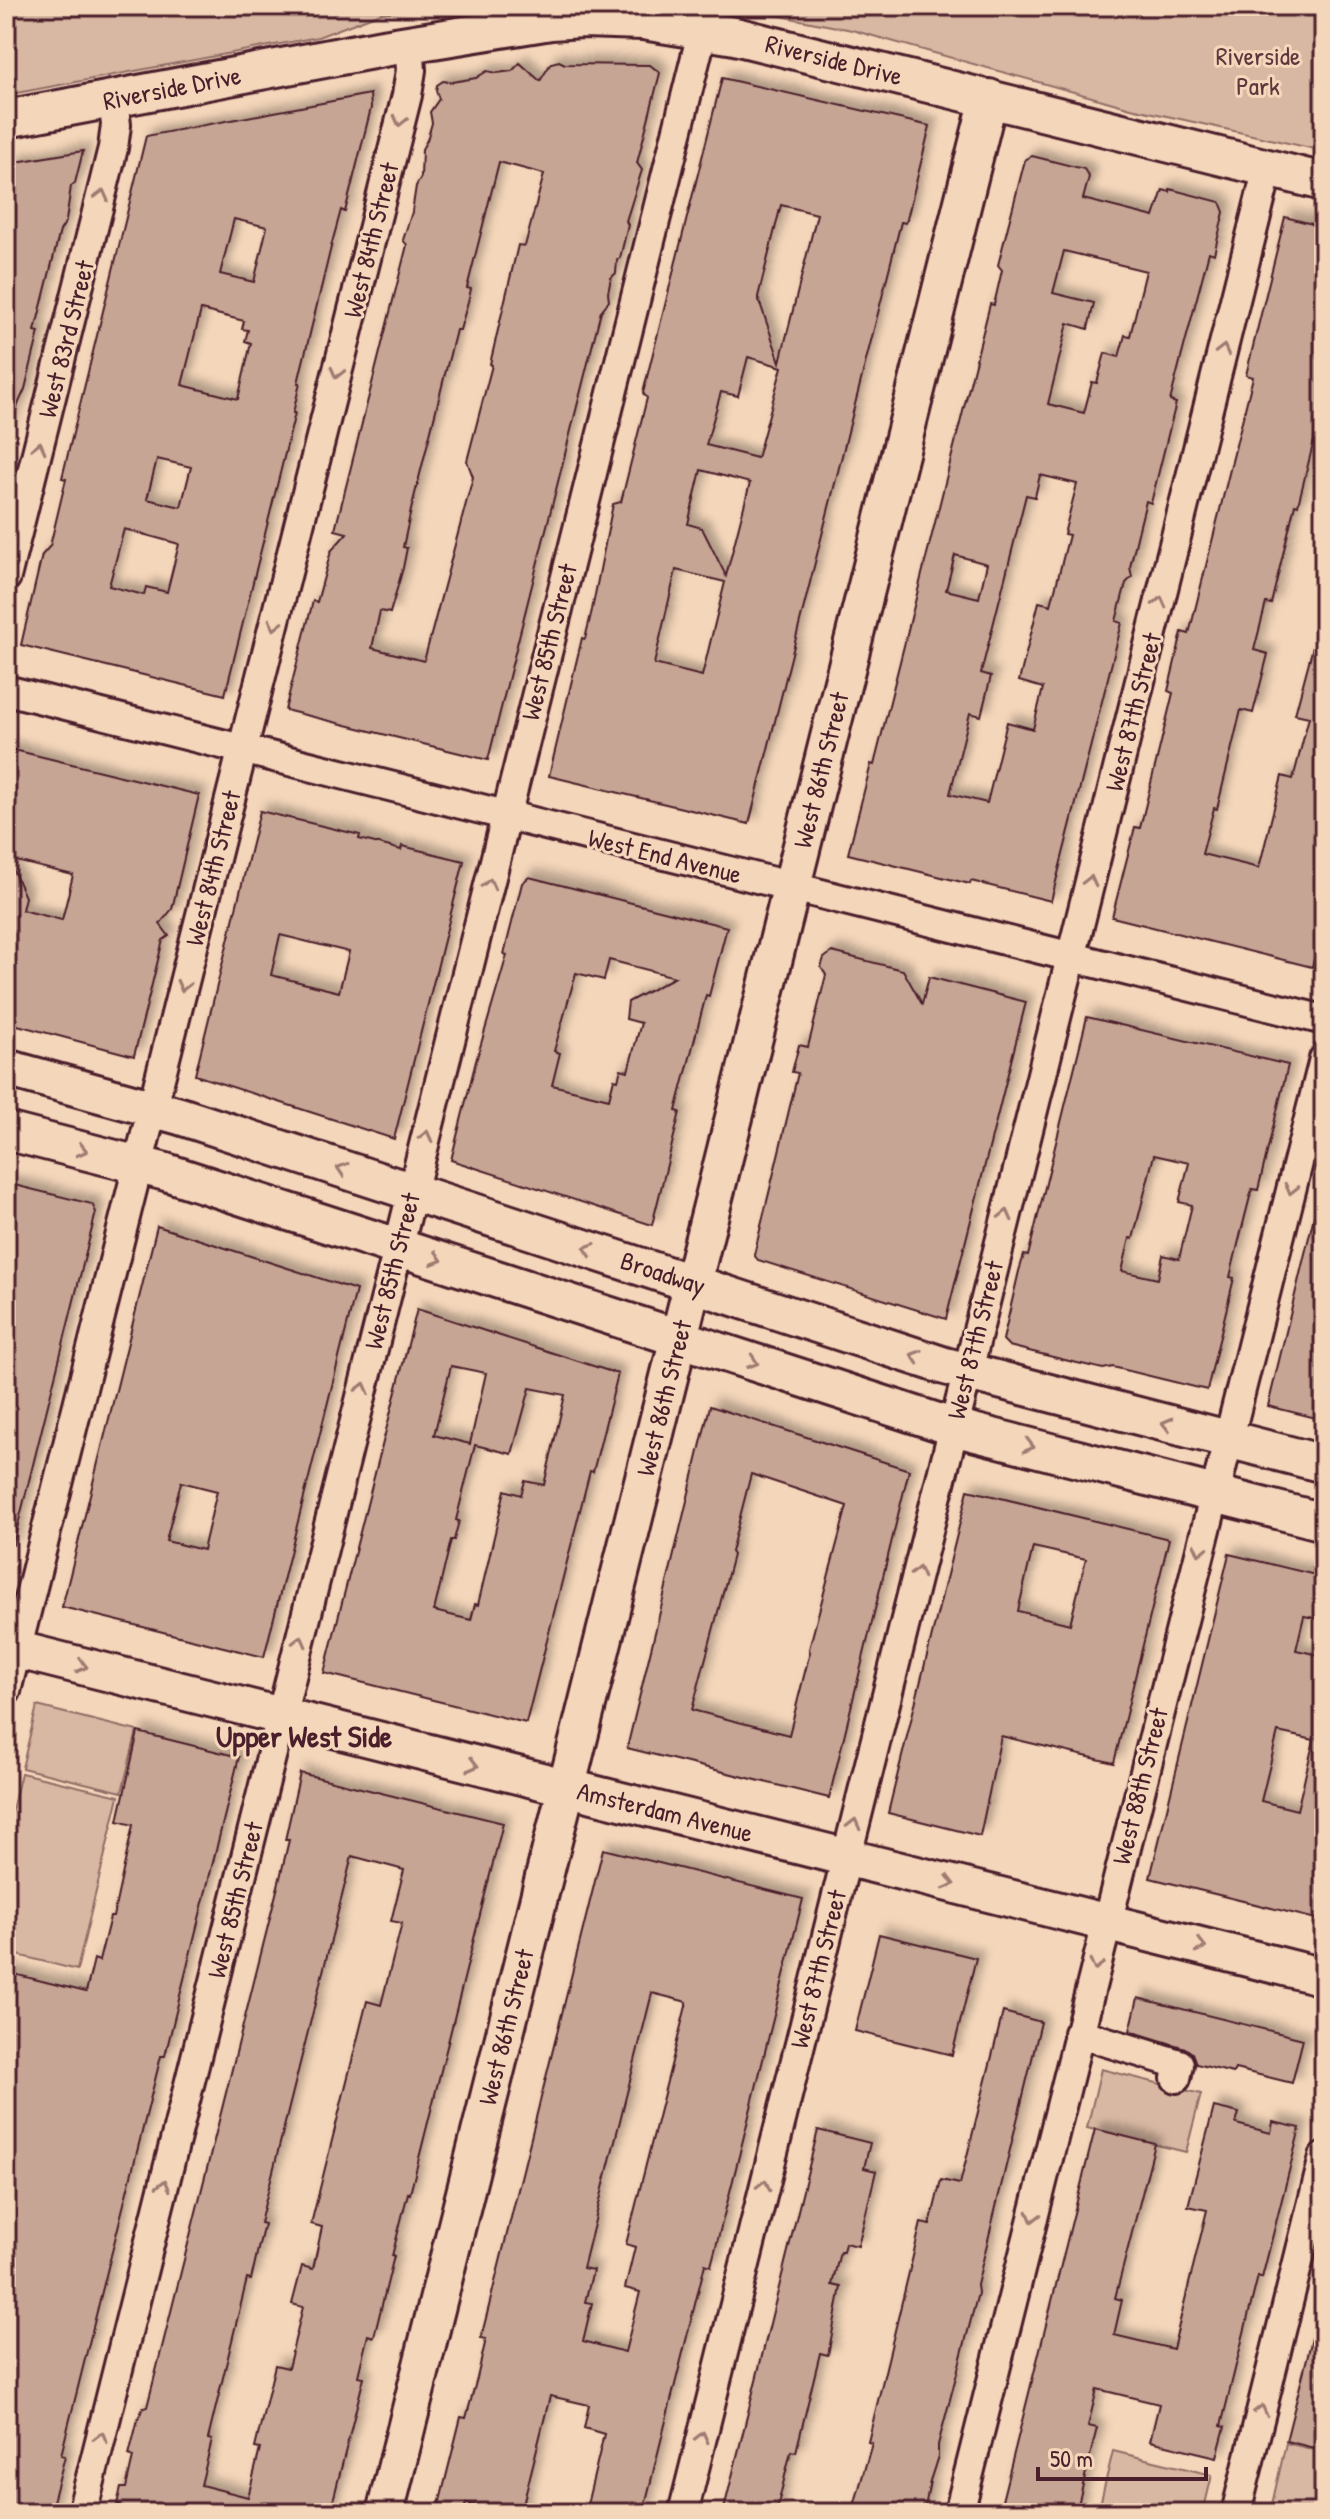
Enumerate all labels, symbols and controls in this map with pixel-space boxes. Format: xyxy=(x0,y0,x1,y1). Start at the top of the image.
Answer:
street label: Riverside Drive xyxy=(762,26,906,93)
park label: Riverside Park xyxy=(1216,38,1300,103)
street label: Riverside Drive xyxy=(100,57,244,118)
one-way arrow xyxy=(393,113,410,127)
street label: West 84th Street xyxy=(334,158,407,321)
one-way arrow xyxy=(92,188,109,202)
street label: West 83rd Street xyxy=(29,256,102,421)
one-way arrow xyxy=(1214,343,1231,357)
one-way arrow xyxy=(330,366,347,379)
one-way arrow xyxy=(29,441,46,454)
street label: West 85th Street xyxy=(512,559,585,724)
one-way arrow xyxy=(1151,596,1168,609)
one-way arrow xyxy=(267,618,284,632)
street label: West 87th Street xyxy=(1096,628,1169,795)
street label: West 86th Street xyxy=(784,687,857,851)
street label: West 84th Street xyxy=(176,786,249,949)
street label: West End Avenue xyxy=(585,820,745,891)
one-way arrow xyxy=(1081,875,1098,889)
one-way arrow xyxy=(480,877,497,891)
one-way arrow xyxy=(175,978,192,992)
one-way arrow xyxy=(416,1130,433,1143)
one-way arrow xyxy=(74,1140,88,1157)
one-way arrow xyxy=(336,1162,349,1178)
one-way arrow xyxy=(1284,1182,1301,1195)
street label: West 85th Street xyxy=(355,1188,428,1353)
one-way arrow xyxy=(997,1209,1014,1223)
street label: Broadway xyxy=(616,1242,710,1303)
one-way arrow xyxy=(583,1243,597,1259)
one-way arrow xyxy=(430,1250,444,1266)
street label: West 87th Street xyxy=(938,1256,1011,1423)
street label: West 86th Street xyxy=(627,1315,700,1479)
one-way arrow xyxy=(910,1350,924,1366)
one-way arrow xyxy=(746,1352,760,1368)
one-way arrow xyxy=(354,1382,371,1396)
one-way arrow xyxy=(1161,1416,1174,1433)
one-way arrow xyxy=(1021,1437,1035,1454)
one-way arrow xyxy=(1193,1542,1210,1556)
one-way arrow xyxy=(908,1565,925,1579)
one-way arrow xyxy=(291,1634,308,1648)
one-way arrow xyxy=(74,1657,88,1674)
street label: West 88th Street xyxy=(1103,1703,1176,1868)
district label: Upper West Side xyxy=(216,1716,392,1757)
one-way arrow xyxy=(466,1755,479,1772)
street label: Amsterdam Avenue xyxy=(574,1773,756,1850)
street label: West 85th Street xyxy=(198,1817,271,1982)
one-way arrow xyxy=(845,1818,862,1832)
one-way arrow xyxy=(941,1873,955,1890)
street label: West 87th Street xyxy=(781,1885,854,2052)
one-way arrow xyxy=(1194,1936,1208,1953)
street label: West 86th Street xyxy=(469,1944,542,2108)
one-way arrow xyxy=(1088,1957,1105,1971)
one-way arrow xyxy=(155,2179,172,2192)
one-way arrow xyxy=(755,2179,772,2192)
one-way arrow xyxy=(1025,2210,1042,2223)
one-way arrow xyxy=(1252,2404,1269,2418)
one-way arrow xyxy=(92,2431,109,2445)
one-way arrow xyxy=(692,2431,709,2445)
scale bar xyxy=(1038,2431,1206,2481)
text: 50 m xyxy=(1050,2442,1093,2474)

